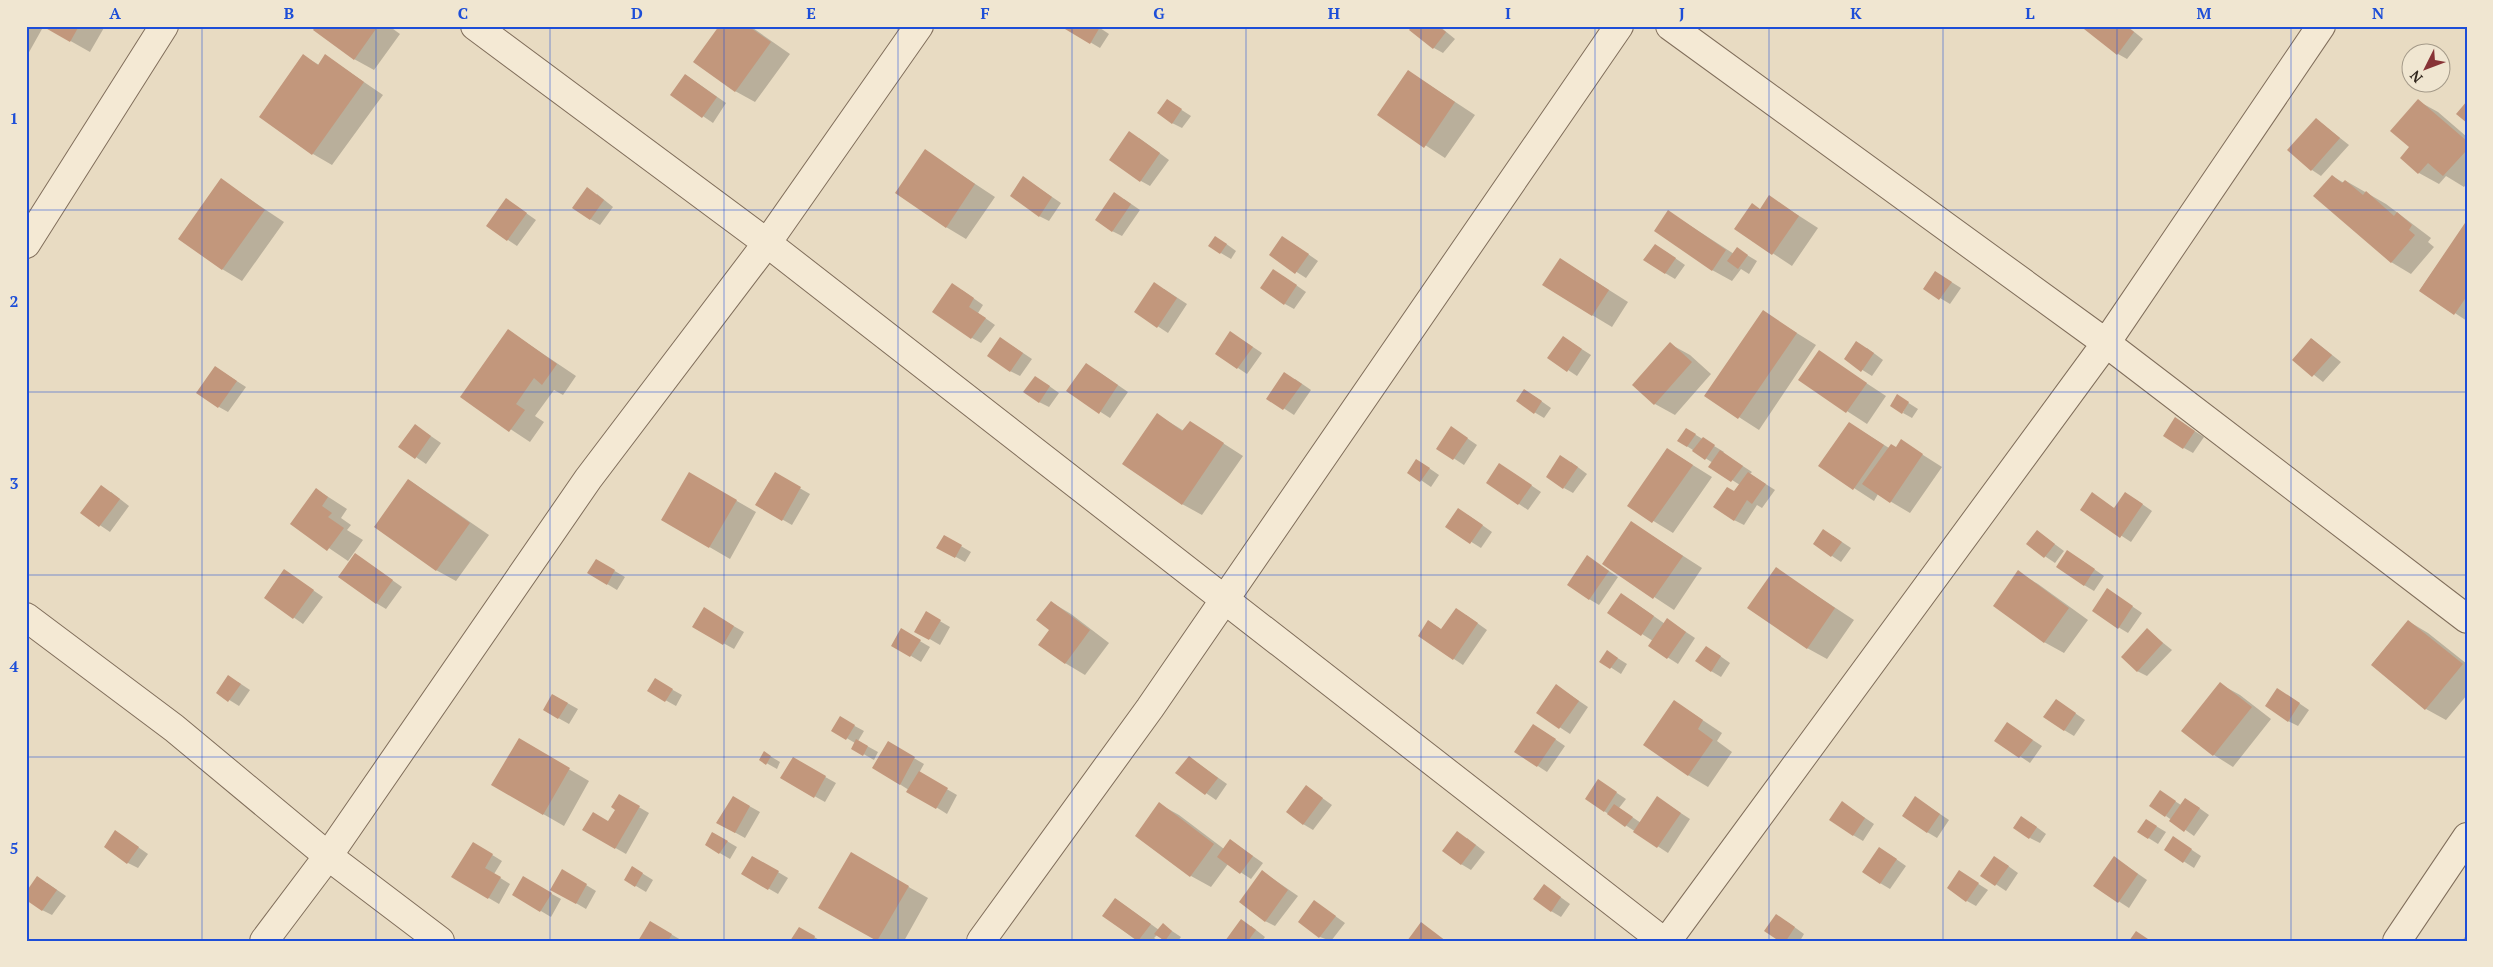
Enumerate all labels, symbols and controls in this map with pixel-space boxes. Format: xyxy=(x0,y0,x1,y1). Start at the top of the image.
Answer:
text: A xyxy=(109,2,121,24)
text: B xyxy=(284,2,294,24)
text: C xyxy=(458,2,468,24)
text: D xyxy=(631,2,643,24)
text: E xyxy=(806,2,816,24)
text: F xyxy=(980,2,990,24)
text: G xyxy=(1153,2,1165,24)
text: H xyxy=(1328,2,1340,24)
text: I xyxy=(1505,2,1511,24)
text: J xyxy=(1679,2,1685,24)
text: K xyxy=(1850,2,1862,24)
text: L xyxy=(2025,2,2035,24)
text: M xyxy=(2197,2,2212,24)
text: N xyxy=(2372,2,2384,24)
north arrow xyxy=(2400,42,2450,92)
text: N xyxy=(2405,66,2427,87)
text: 1 xyxy=(9,107,19,129)
text: 2 xyxy=(9,290,19,312)
text: 3 xyxy=(9,472,19,494)
text: 4 xyxy=(9,655,19,677)
text: 5 xyxy=(9,837,19,859)

